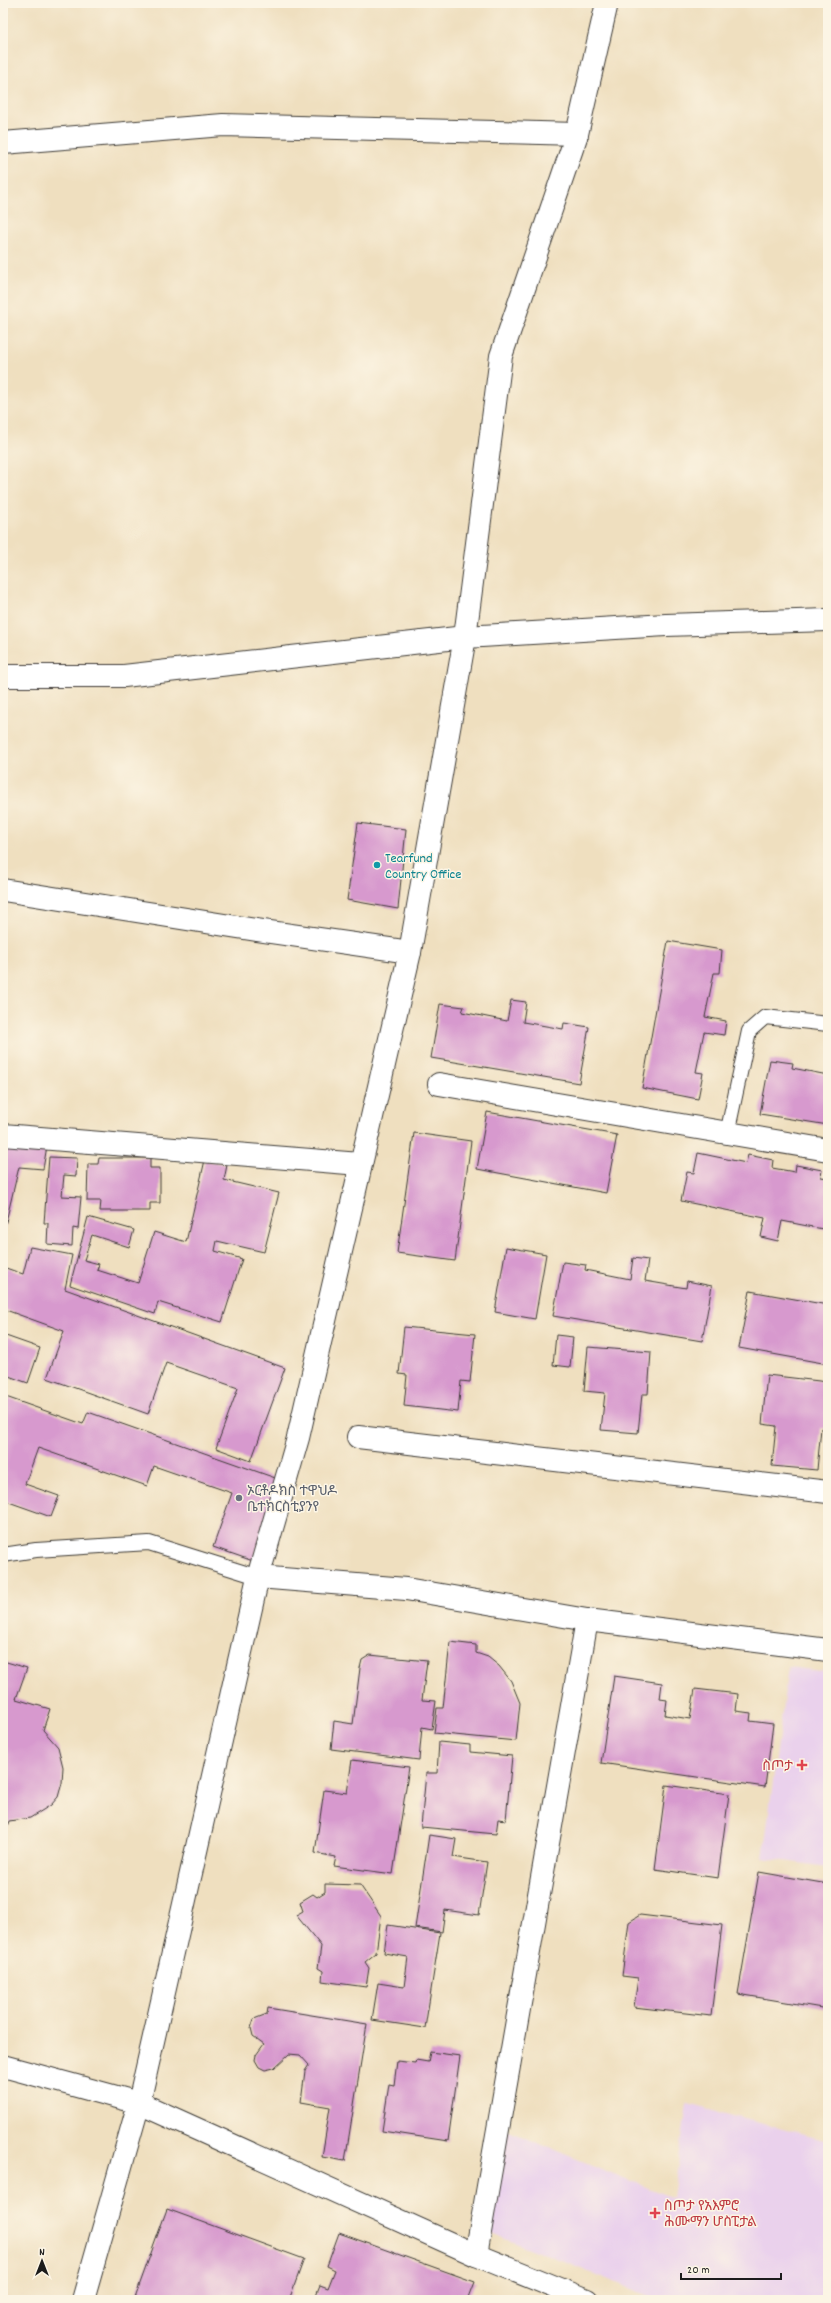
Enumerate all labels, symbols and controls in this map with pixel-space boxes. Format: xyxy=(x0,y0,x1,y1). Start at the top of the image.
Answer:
place label: Tearfund Country Office xyxy=(385,849,461,885)
marker: Tearfund Country Office xyxy=(372,860,382,870)
place label: ኦርቶዶክስ ተዋህዶ ቤተክርስቲያንየ xyxy=(247,1482,338,1518)
marker: ኦርቶዶክስ ተዋህዶ ቤተክርስቲያንየ xyxy=(234,1493,244,1503)
place label: ስጦታ xyxy=(762,1757,793,1777)
marker: ስጦታ xyxy=(796,1759,808,1771)
place label: ስጦታ የአእምሮ ሕሙማን ሆስፒታል xyxy=(664,2197,757,2233)
marker: ስጦታ የአእምሮ ሕሙማን ሆስፒታል xyxy=(649,2207,661,2219)
north arrow xyxy=(22,2241,62,2281)
text: N xyxy=(39,2245,45,2261)
scale bar xyxy=(681,2255,781,2281)
text: 20 m xyxy=(687,2262,710,2279)

